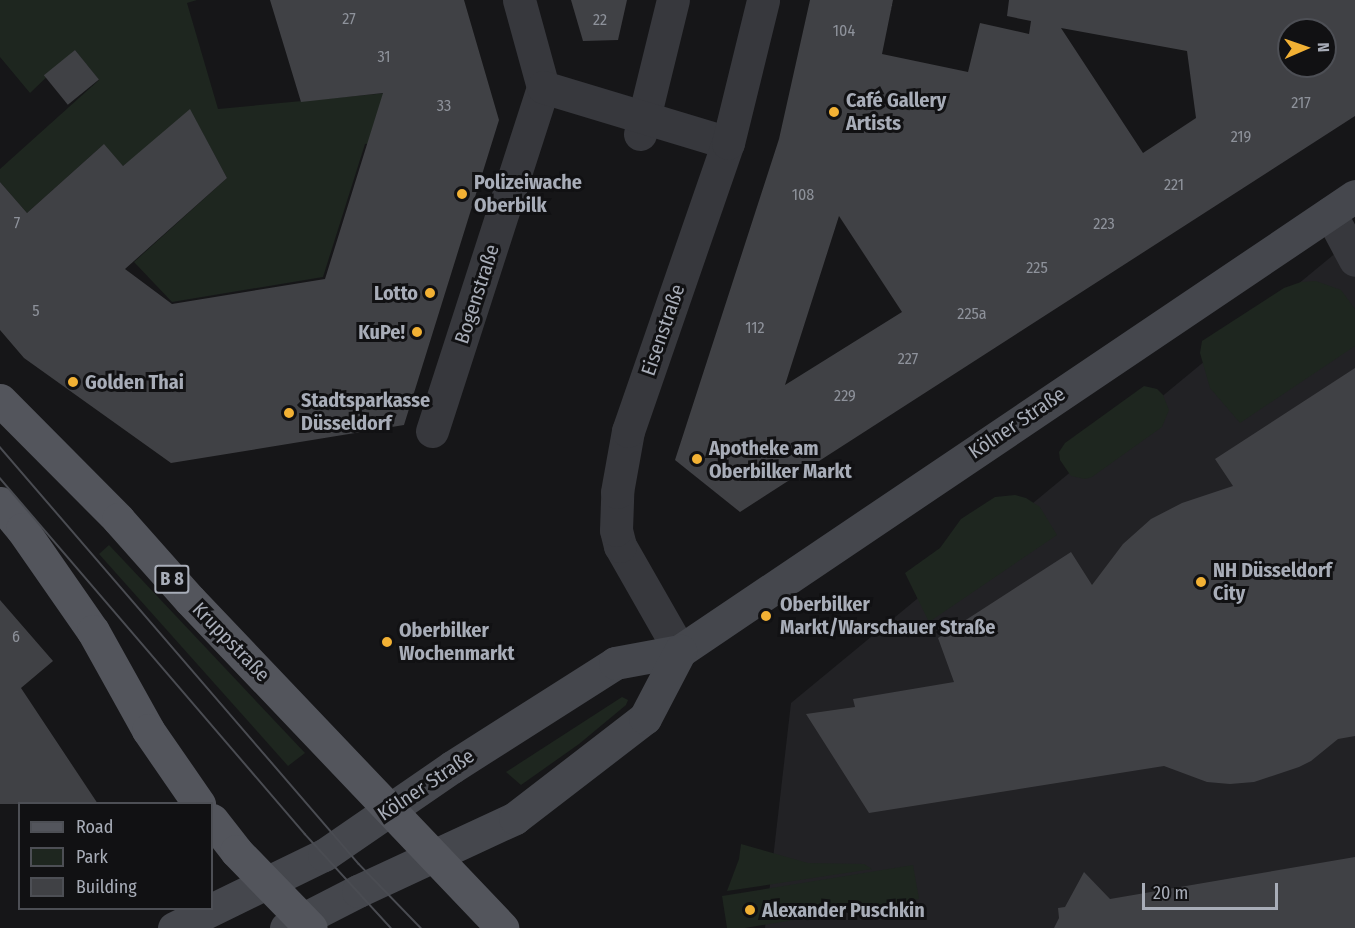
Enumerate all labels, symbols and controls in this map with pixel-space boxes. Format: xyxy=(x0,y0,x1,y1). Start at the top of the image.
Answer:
house number: 27 xyxy=(342,9,356,29)
house number: 22 xyxy=(593,10,607,30)
north arrow xyxy=(1277,18,1337,78)
house number: 104 xyxy=(833,21,855,41)
text: N xyxy=(1314,42,1333,53)
house number: 31 xyxy=(377,47,391,67)
place label: Café Gallery Artists xyxy=(846,88,946,135)
house number: 217 xyxy=(1291,93,1311,113)
house number: 33 xyxy=(437,96,451,116)
marker: Café Gallery Artists xyxy=(827,105,841,119)
house number: 219 xyxy=(1231,127,1251,147)
place label: Polizeiwache Oberbilk xyxy=(474,170,582,217)
house number: 221 xyxy=(1164,175,1184,195)
house number: 108 xyxy=(792,185,814,205)
marker: Polizeiwache Oberbilk xyxy=(455,187,469,201)
house number: 7 xyxy=(14,213,20,233)
house number: 223 xyxy=(1093,214,1115,234)
street label: Bogenstraße xyxy=(450,241,504,347)
house number: 225 xyxy=(1026,258,1048,278)
place label: Lotto xyxy=(374,281,418,305)
street label: Eisenstraße xyxy=(636,281,690,379)
marker: Lotto xyxy=(423,286,437,300)
house number: 5 xyxy=(32,301,40,321)
house number: 225a xyxy=(957,304,987,324)
house number: 112 xyxy=(745,318,765,338)
place label: KuPe! xyxy=(358,320,405,344)
marker: KuPe! xyxy=(410,325,424,339)
house number: 227 xyxy=(898,349,918,369)
place label: Golden Thai xyxy=(85,370,184,394)
marker: Golden Thai xyxy=(66,375,80,389)
street label: Kölner Straße xyxy=(964,382,1070,464)
house number: 229 xyxy=(834,386,856,406)
place label: Stadtsparkasse Düsseldorf xyxy=(301,389,430,436)
marker: Stadtsparkasse Düsseldorf xyxy=(282,406,296,420)
place label: Apotheke am Oberbilker Markt xyxy=(709,436,852,483)
marker: Apotheke am Oberbilker Markt xyxy=(690,452,704,466)
place label: NH Düsseldorf City xyxy=(1213,558,1332,605)
road number: B 8 xyxy=(154,564,190,594)
marker: NH Düsseldorf City xyxy=(1194,575,1208,589)
place label: Oberbilker Markt/Warschauer Straße xyxy=(780,592,995,639)
street label: Kruppstraße xyxy=(187,597,275,687)
marker: Oberbilker Markt/Warschauer Straße xyxy=(757,607,775,625)
place label: Oberbilker Wochenmarkt xyxy=(399,618,514,665)
house number: 6 xyxy=(12,627,20,647)
marker: Oberbilker Wochenmarkt xyxy=(380,635,394,649)
street label: Kölner Straße xyxy=(373,744,479,826)
legend xyxy=(18,802,213,910)
text: Road xyxy=(76,816,113,838)
text: Park xyxy=(76,846,108,868)
scale bar xyxy=(1145,871,1282,909)
text: Building xyxy=(76,876,137,898)
text: 20 m xyxy=(1153,882,1188,904)
place label: Alexander Puschkin xyxy=(762,898,925,922)
marker: Alexander Puschkin xyxy=(743,903,757,917)

